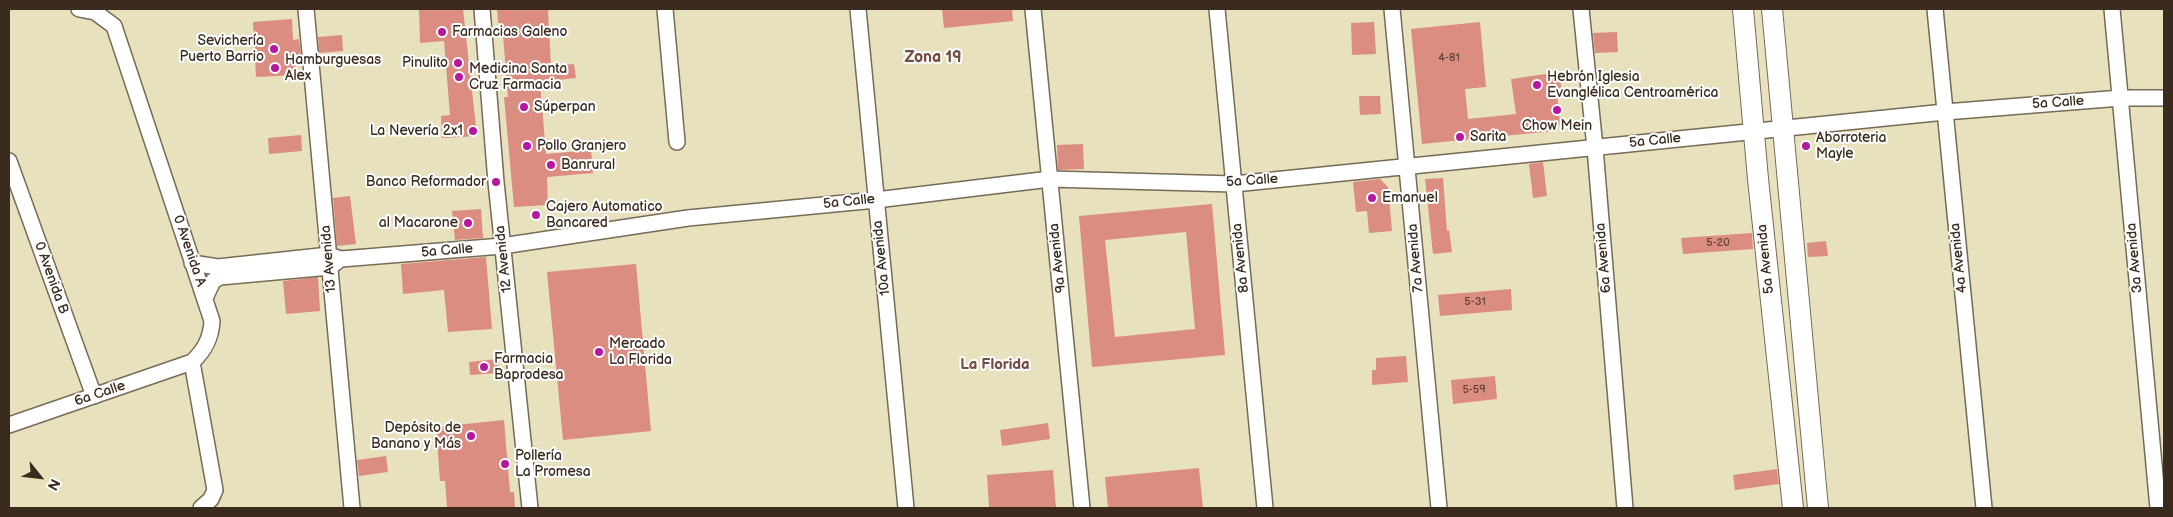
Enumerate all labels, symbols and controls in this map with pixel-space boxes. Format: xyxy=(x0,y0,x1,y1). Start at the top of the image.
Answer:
place label: Farmacias Galeno xyxy=(452,24,567,40)
marker: Farmacias Galeno xyxy=(436,26,448,38)
place label: Sevichería Puerto Barrio xyxy=(179,33,264,65)
marker: Sevichería Puerto Barrio xyxy=(268,43,280,55)
district label: Zona 19 xyxy=(904,48,962,68)
house number: 4-81 xyxy=(1438,51,1460,65)
place label: Hamburguesas Alex xyxy=(285,52,381,84)
place label: Pinulito xyxy=(402,55,448,71)
marker: Pinulito xyxy=(452,57,464,69)
place label: Medicina Santa Cruz Farmacia xyxy=(469,61,567,94)
marker: Hamburguesas Alex xyxy=(269,62,281,74)
place label: Hebrón Iglesia Evanglélica Centroamérica xyxy=(1547,69,1718,102)
marker: Medicina Santa Cruz Farmacia xyxy=(453,71,465,83)
marker: Hebrón Iglesia Evanglélica Centroamérica xyxy=(1531,79,1543,91)
street label: 5a Calle xyxy=(2031,93,2085,113)
place label: Súperpan xyxy=(534,99,596,115)
marker: Súperpan xyxy=(518,101,530,113)
marker: Chow Mein xyxy=(1551,104,1563,116)
place label: Chow Mein xyxy=(1522,118,1592,134)
place label: La Nevería 2x1 xyxy=(370,123,463,139)
marker: La Nevería 2x1 xyxy=(467,125,479,137)
place label: Sarita xyxy=(1470,129,1507,145)
street label: 5a Calle xyxy=(1628,130,1682,152)
place label: Aborroteria Mayle xyxy=(1816,130,1886,162)
marker: Sarita xyxy=(1454,131,1466,143)
place label: Pollo Granjero xyxy=(537,138,627,154)
marker: Pollo Granjero xyxy=(521,140,533,152)
marker: Aborroteria Mayle xyxy=(1800,140,1812,152)
place label: Banrural xyxy=(561,157,615,173)
marker: Banrural xyxy=(545,159,557,171)
street label: 5a Calle xyxy=(1225,171,1279,191)
place label: Banco Reformador xyxy=(366,174,486,190)
marker: Banco Reformador xyxy=(490,176,502,188)
place label: Emanuel xyxy=(1382,190,1438,206)
street label: 5a Calle xyxy=(822,191,876,213)
marker: Emanuel xyxy=(1366,192,1378,204)
place label: Cajero Automatico Bancared xyxy=(546,199,663,232)
marker: Cajero Automatico Bancared xyxy=(530,209,542,221)
street label: 0 Avenida A xyxy=(169,213,209,289)
place label: al Macarone xyxy=(379,215,458,231)
marker: al Macarone xyxy=(462,217,474,229)
street label: 10a Avenida xyxy=(870,220,894,296)
street label: 9a Avenida xyxy=(1046,222,1070,294)
street label: 8a Avenida xyxy=(1229,222,1253,294)
street label: 6a Avenida xyxy=(1593,222,1615,294)
street label: 4a Avenida xyxy=(1947,222,1971,294)
street label: 3a Avenida xyxy=(2124,222,2146,294)
street label: 7a Avenida xyxy=(1405,223,1427,293)
street label: 5a Avenida xyxy=(1754,223,1778,295)
street label: 13 Avenida xyxy=(318,224,340,294)
street label: 12 Avenida xyxy=(492,224,516,294)
house number: 5-20 xyxy=(1706,236,1730,250)
street label: 0 Avenida B xyxy=(30,240,72,316)
street label: 5a Calle xyxy=(420,240,474,262)
house number: 5-31 xyxy=(1464,295,1486,309)
place label: Mercado La Florida xyxy=(609,336,672,368)
marker: Mercado La Florida xyxy=(593,346,605,358)
place label: Farmacia Baprodesa xyxy=(494,351,564,384)
district label: La Florida xyxy=(960,356,1030,374)
marker: Farmacia Baprodesa xyxy=(478,361,490,373)
street label: 6a Calle xyxy=(72,377,128,411)
house number: 5-59 xyxy=(1463,383,1485,397)
place label: Depósito de Banano y Más xyxy=(371,420,461,452)
marker: Depósito de Banano y Más xyxy=(465,430,477,442)
place label: Pollería La Promesa xyxy=(515,448,591,481)
north arrow xyxy=(15,452,65,502)
marker: Pollería La Promesa xyxy=(499,458,511,470)
text: N xyxy=(44,476,64,493)

